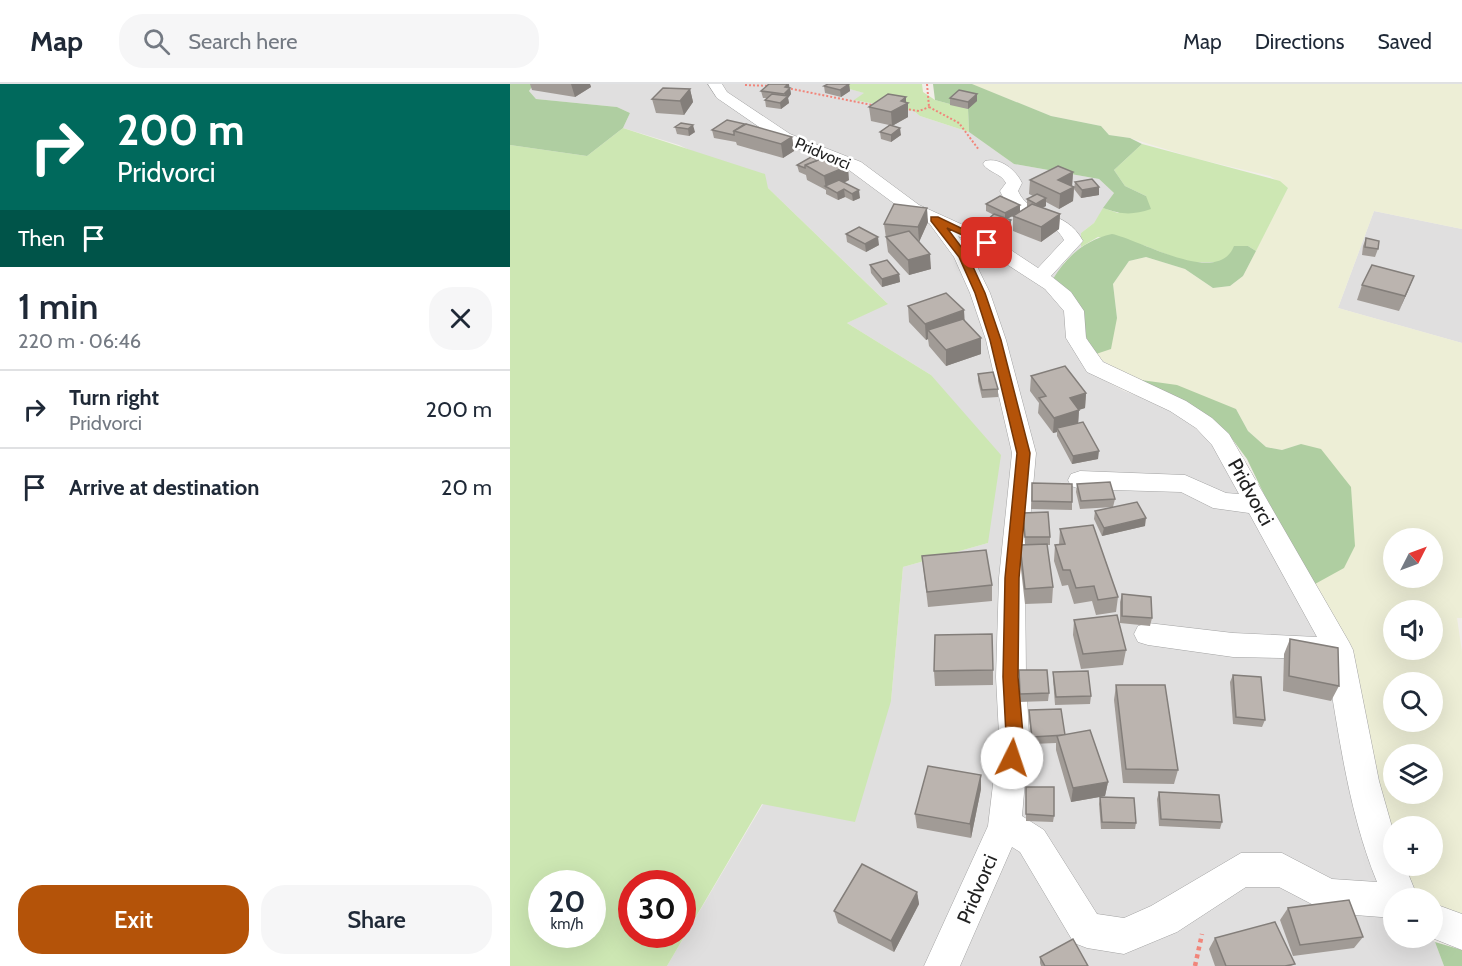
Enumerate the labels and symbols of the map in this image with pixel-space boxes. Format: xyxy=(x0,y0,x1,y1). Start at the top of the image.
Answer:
street label: Pridvorci xyxy=(792,133,853,174)
pin xyxy=(961,217,1012,268)
street label: Pridvorci xyxy=(1223,454,1279,530)
north arrow xyxy=(1383,528,1443,588)
position arrow xyxy=(980,726,1044,790)
street label: Pridvorci xyxy=(952,851,1002,927)
speed limit sign: 30 xyxy=(618,870,696,948)

